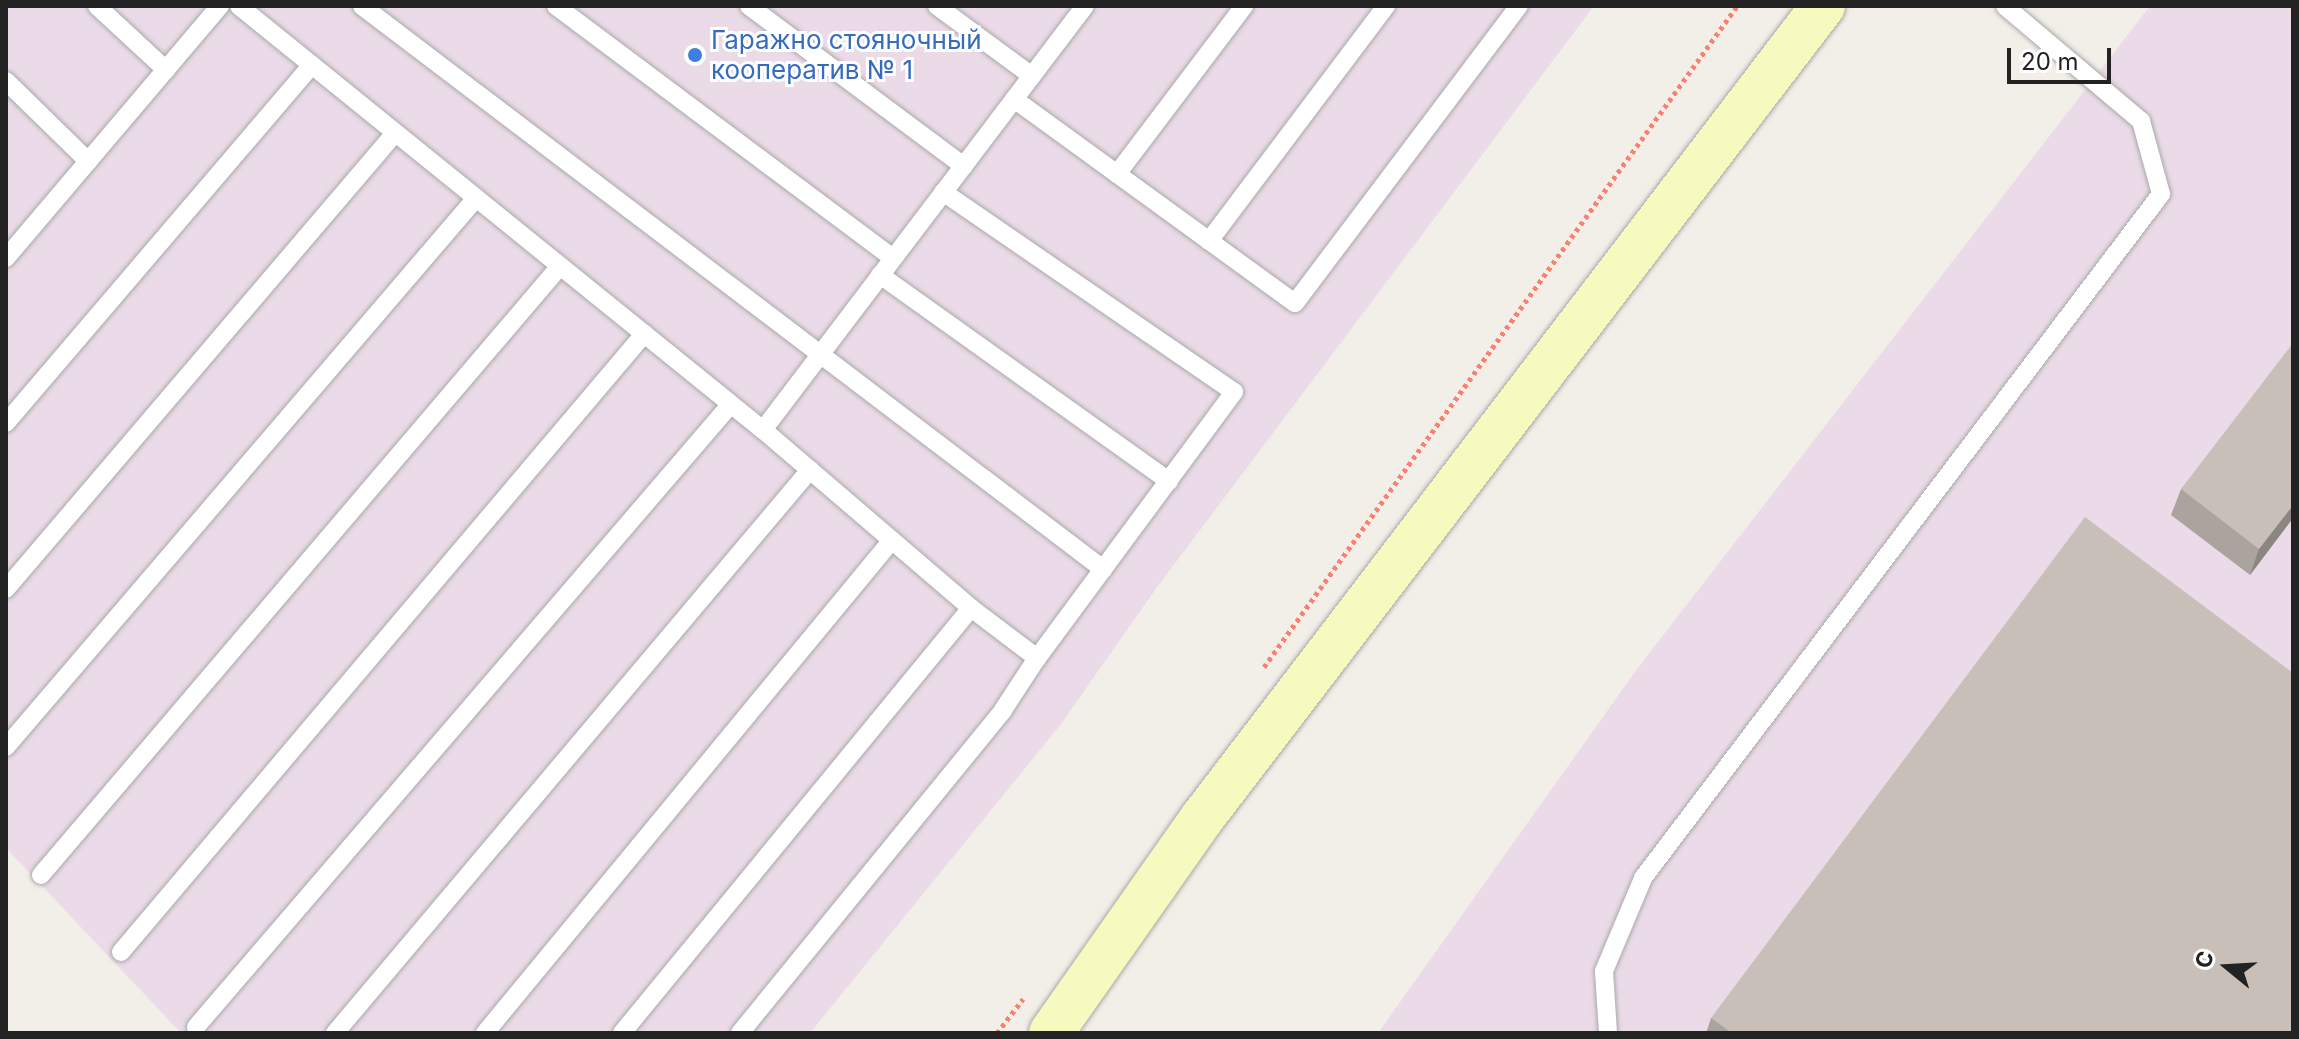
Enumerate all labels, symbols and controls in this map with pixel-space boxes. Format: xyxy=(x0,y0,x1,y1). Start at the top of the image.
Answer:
place label: Гаражно стояночный кооператив № 1 xyxy=(711,24,982,86)
scale bar xyxy=(2011,32,2115,82)
marker: Гаражно стояночный кооператив № 1 xyxy=(686,46,704,64)
text: 20 m xyxy=(2021,47,2079,76)
north arrow xyxy=(2187,927,2267,1007)
text: С xyxy=(2189,948,2219,971)

